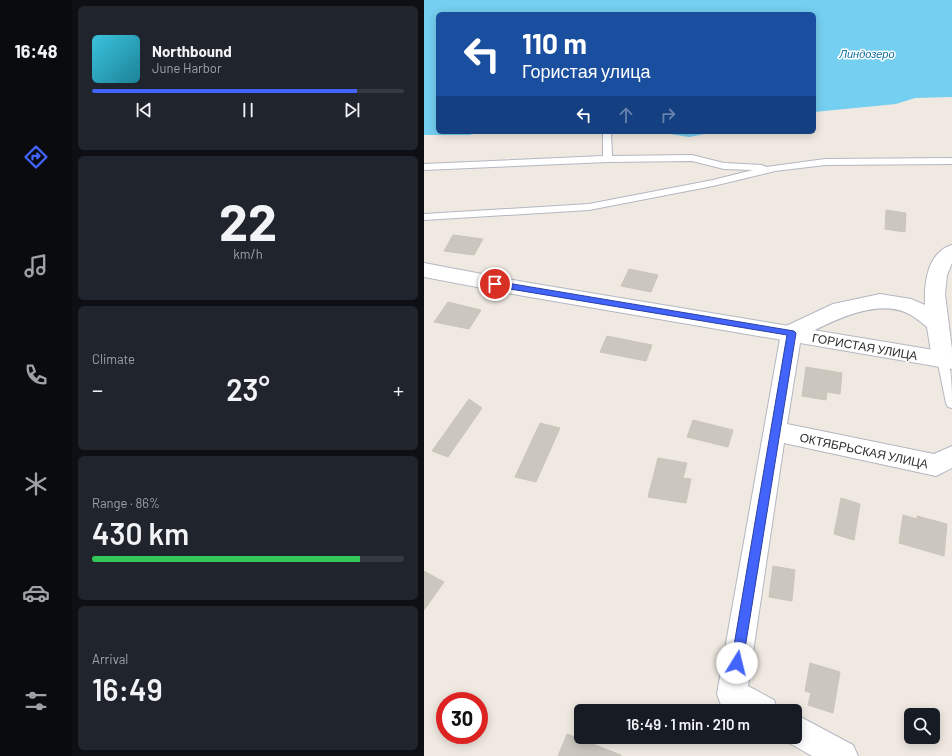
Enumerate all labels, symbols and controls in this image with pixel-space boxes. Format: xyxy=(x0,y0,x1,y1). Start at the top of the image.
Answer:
text: 110 m xyxy=(522,26,587,60)
icon: left xyxy=(456,28,508,80)
text: 16:48 xyxy=(14,40,58,62)
text: Northbound xyxy=(152,42,232,60)
water label: Линдозеро xyxy=(838,47,895,60)
text: June Harbor xyxy=(152,60,222,76)
text: Гористая улица xyxy=(522,60,651,82)
icon: previous xyxy=(133,99,155,121)
icon: pause xyxy=(237,99,259,121)
icon: next xyxy=(341,99,363,121)
icon: left xyxy=(573,104,595,126)
icon: ahead xyxy=(615,104,637,126)
icon: right xyxy=(657,104,679,126)
icon: directions xyxy=(22,143,50,171)
text: 22 xyxy=(219,189,277,251)
text: km/h xyxy=(233,246,263,262)
icon: music xyxy=(22,252,50,280)
pin xyxy=(478,267,512,301)
icon: arrive xyxy=(484,273,506,295)
street label: ГОРИСТАЯ УЛИЦА xyxy=(811,330,919,363)
text: Climate xyxy=(92,351,135,367)
icon: phone xyxy=(22,361,50,389)
text: 23° xyxy=(226,371,270,407)
text: − xyxy=(92,376,103,402)
text: + xyxy=(393,376,404,402)
street label: ОКТЯБРЬСКАЯ УЛИЦА xyxy=(798,430,929,471)
icon: climate xyxy=(22,470,50,498)
text: Range · 86% xyxy=(92,495,160,511)
text: 430 km xyxy=(92,515,189,551)
icon: car xyxy=(22,579,50,607)
position arrow xyxy=(716,642,758,684)
text: Arrival xyxy=(92,651,128,667)
text: 16:49 xyxy=(92,671,162,707)
icon: filters xyxy=(22,687,50,715)
speed limit sign: 30 xyxy=(436,692,488,744)
map controls xyxy=(904,708,940,744)
button: search xyxy=(904,708,940,744)
text: 16:49 · 1 min · 210 m xyxy=(626,715,750,733)

